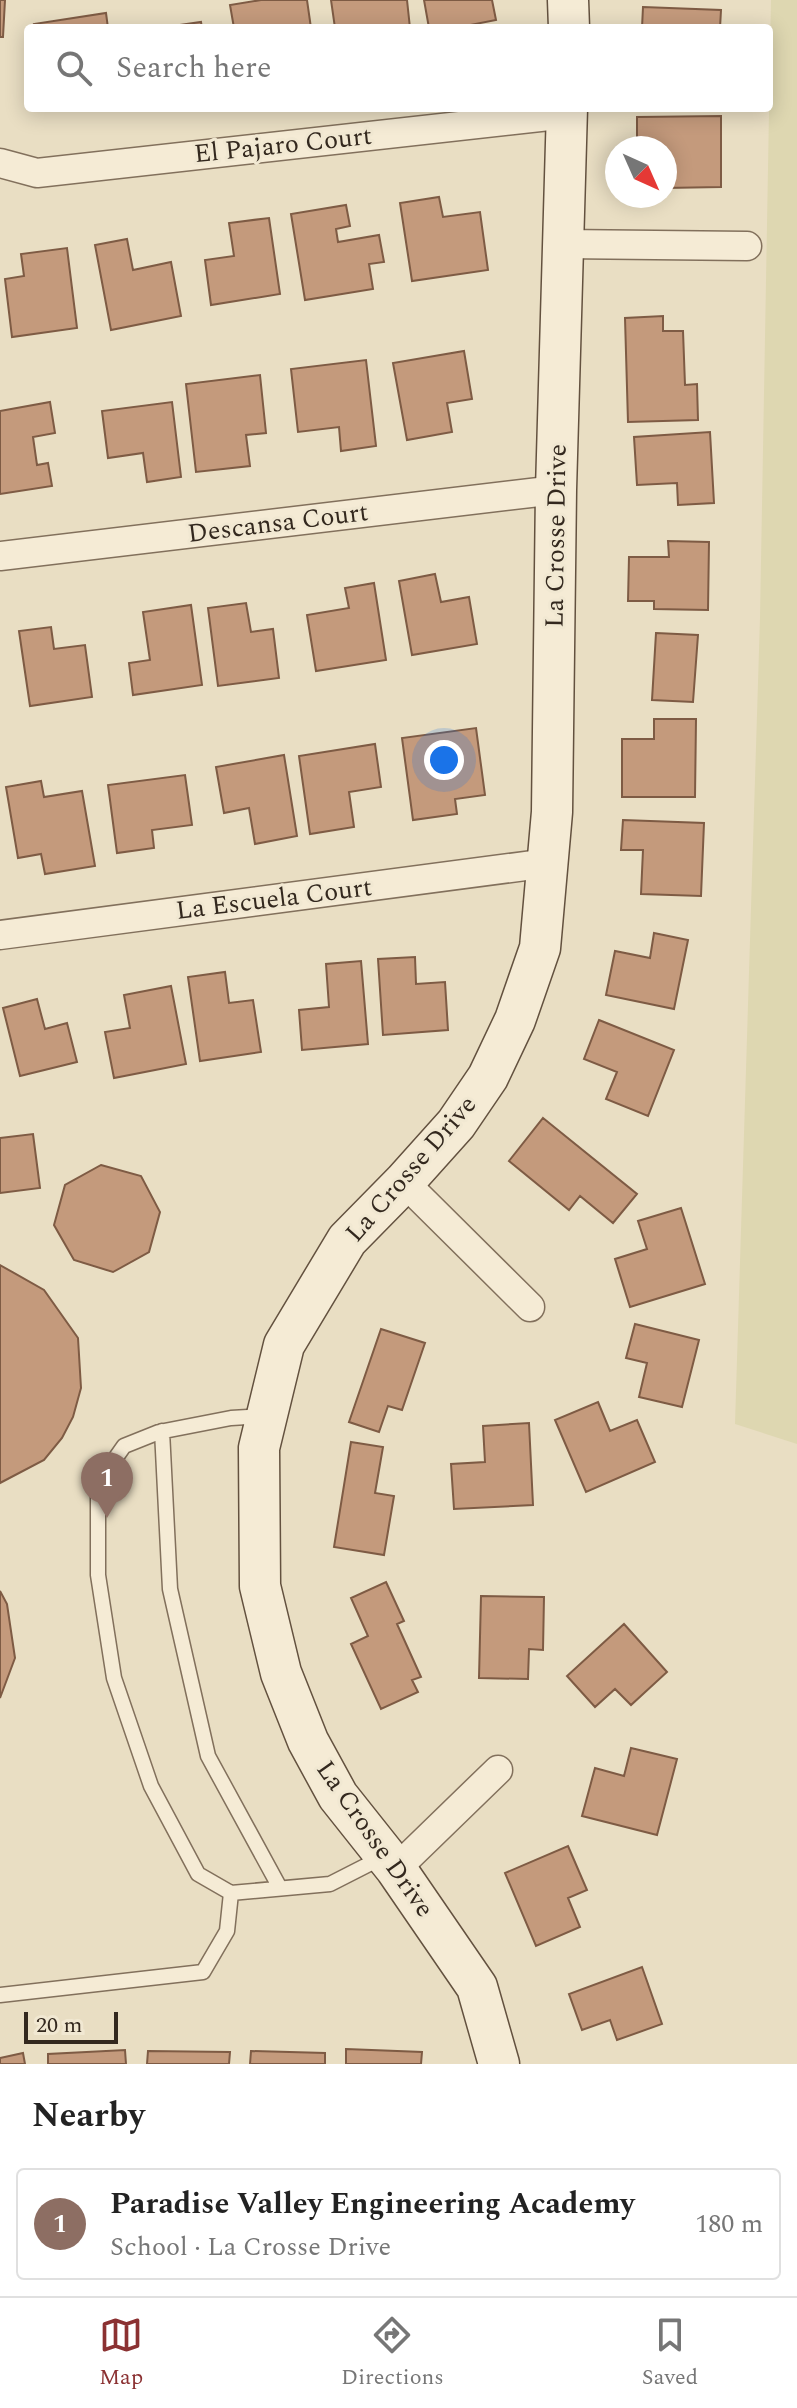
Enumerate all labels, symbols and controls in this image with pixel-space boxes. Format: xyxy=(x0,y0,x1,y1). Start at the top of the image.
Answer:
search box xyxy=(24,24,773,112)
text: Search here xyxy=(116,45,272,91)
icon: search xyxy=(52,46,96,90)
street label: El Pajaro Court xyxy=(192,116,374,174)
north arrow xyxy=(605,136,677,208)
street label: La Crosse Drive xyxy=(534,444,578,628)
street label: Descansa Court xyxy=(185,492,371,554)
your location xyxy=(424,740,464,780)
street label: La Escuela Court xyxy=(174,867,374,931)
street label: La Crosse Drive xyxy=(336,1086,486,1252)
pin: 1 xyxy=(81,1452,133,1518)
street label: La Crosse Drive xyxy=(306,1752,444,1926)
scale bar xyxy=(24,2008,118,2044)
text: 20 m xyxy=(36,2009,82,2042)
text: Nearby xyxy=(32,2090,145,2142)
text: Paradise Valley Engineering Academy xyxy=(110,2181,635,2227)
text: 1 xyxy=(53,2204,67,2244)
text: 180 m xyxy=(695,2204,763,2244)
text: School · La Crosse Drive xyxy=(110,2227,391,2267)
tab: Map xyxy=(99,2313,143,2394)
tab: Directions xyxy=(341,2313,444,2394)
tab: Saved xyxy=(642,2313,698,2394)

